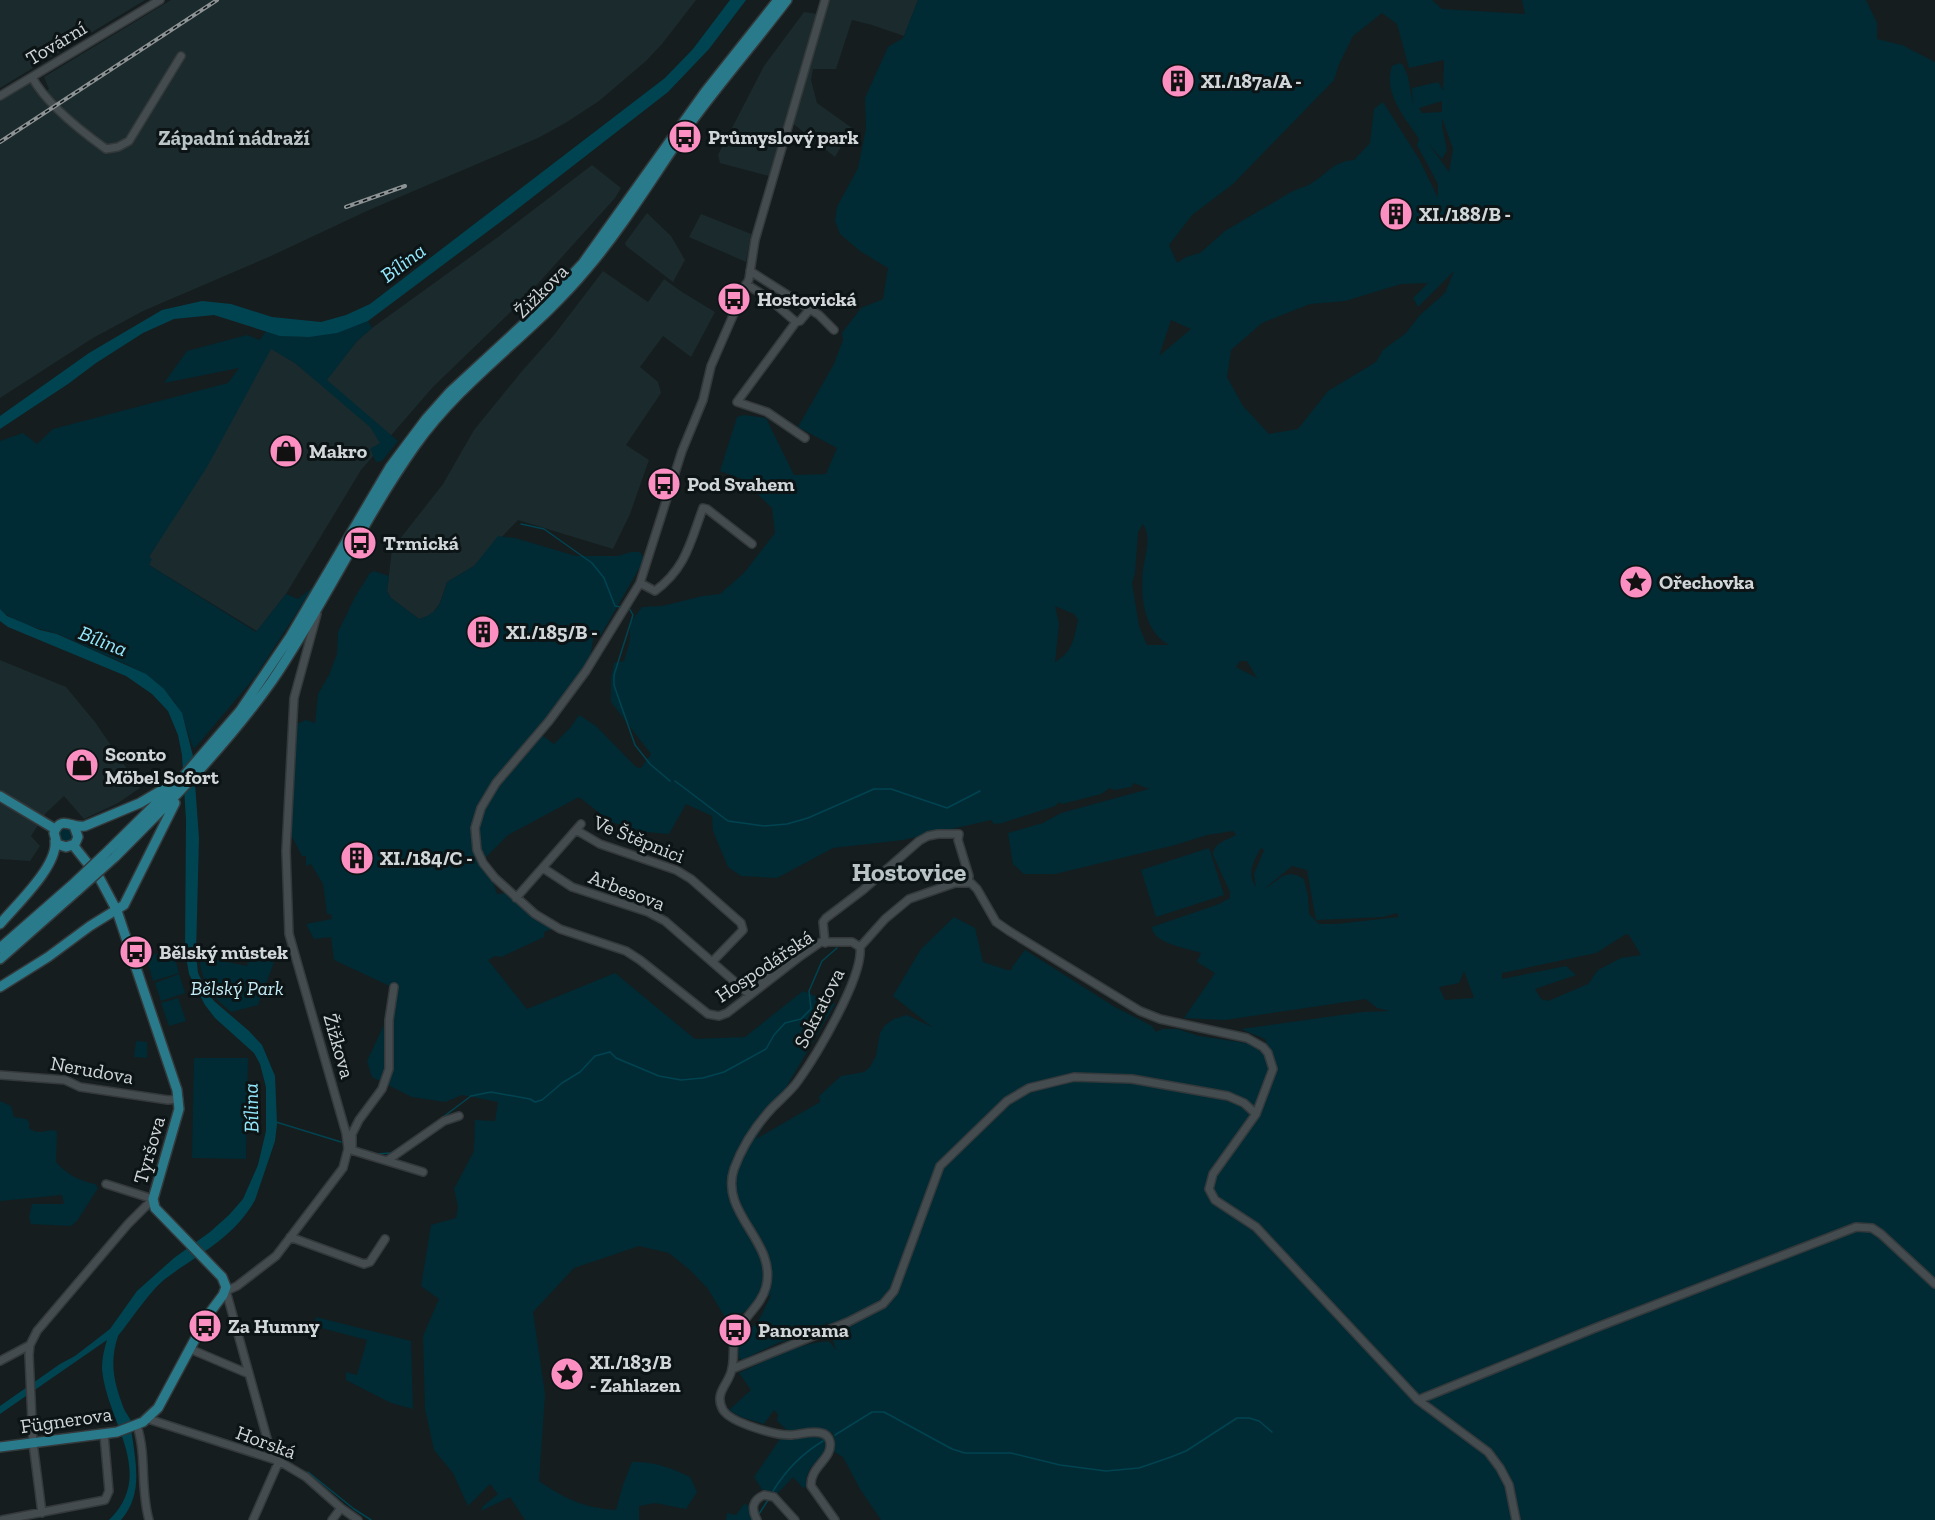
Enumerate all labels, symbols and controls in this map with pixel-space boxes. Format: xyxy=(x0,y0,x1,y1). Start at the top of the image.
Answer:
street label: Tovární xyxy=(21,15,91,70)
building icon: XI./187a/A - xyxy=(1160,63,1196,99)
place label: XI./187a/A - xyxy=(1201,69,1302,93)
bus stop icon: Průmyslový park xyxy=(667,119,703,155)
district label: Západní nádraží xyxy=(158,125,310,150)
place label: Průmyslový park xyxy=(708,125,859,149)
building icon: XI./188/B - xyxy=(1378,196,1414,232)
place label: XI./188/B - xyxy=(1419,202,1511,226)
water label: Bílina xyxy=(375,238,430,288)
street label: Žižkova xyxy=(509,259,573,323)
bus stop icon: Hostovická xyxy=(716,281,752,317)
place label: Hostovická xyxy=(757,287,857,311)
shop icon: Makro xyxy=(268,433,304,469)
place label: Makro xyxy=(309,439,368,463)
bus stop icon: Pod Svahem xyxy=(646,466,682,502)
place label: Pod Svahem xyxy=(687,472,795,496)
bus stop icon: Trmická xyxy=(342,525,378,561)
place label: Trmická xyxy=(383,531,459,555)
place icon: Ořechovka xyxy=(1618,564,1654,600)
place label: Ořechovka xyxy=(1659,570,1754,594)
building icon: XI./185/B - xyxy=(465,614,501,650)
water label: Bílina xyxy=(75,620,131,661)
place label: XI./185/B - xyxy=(506,620,598,644)
place label: Sconto Möbel Sofort xyxy=(105,742,220,789)
shop icon: Sconto Möbel Sofort xyxy=(64,747,100,783)
street label: Ve Štěpnici xyxy=(589,810,688,868)
building icon: XI./184/C - xyxy=(339,840,375,876)
place label: XI./184/C - xyxy=(380,846,473,870)
district label: Hostovice xyxy=(852,856,967,888)
street label: Arbesova xyxy=(585,864,669,916)
street label: Hospodářská xyxy=(711,924,818,1007)
bus stop icon: Bělský můstek xyxy=(118,934,154,970)
place label: Bělský můstek xyxy=(159,940,288,964)
street label: Sokratova xyxy=(789,964,849,1052)
park label: Bělský Park xyxy=(190,976,284,1000)
street label: Žižkova xyxy=(318,1011,360,1081)
street label: Nerudova xyxy=(49,1051,136,1089)
water label: Bílina xyxy=(238,1083,263,1133)
street label: Tyršova xyxy=(128,1113,170,1187)
bus stop icon: Za Humny xyxy=(187,1308,223,1344)
bus stop icon: Panorama xyxy=(717,1312,753,1348)
place label: Za Humny xyxy=(228,1314,320,1338)
place label: Panorama xyxy=(758,1318,849,1342)
place label: XI./183/B - Zahlazen xyxy=(590,1350,681,1397)
place icon: XI./183/B - Zahlazen xyxy=(549,1356,585,1392)
street label: Fügnerova xyxy=(19,1402,114,1438)
street label: Horská xyxy=(233,1420,300,1464)

